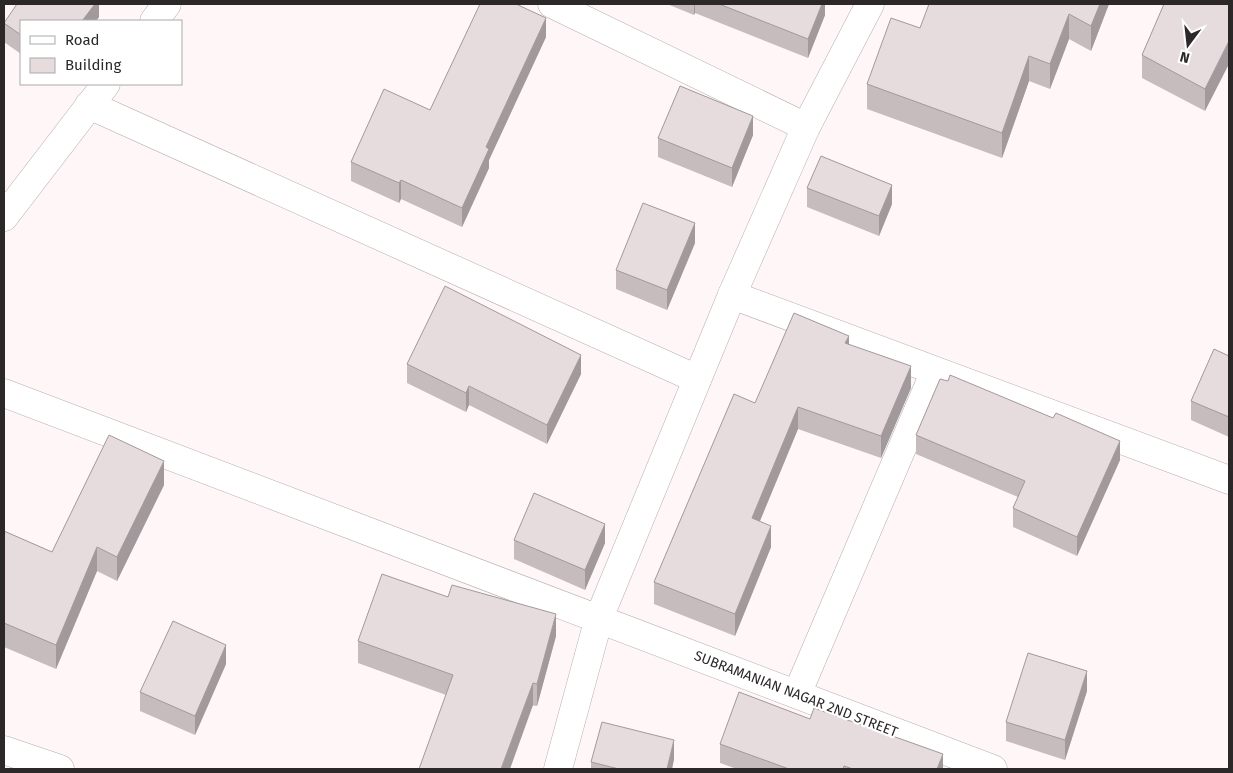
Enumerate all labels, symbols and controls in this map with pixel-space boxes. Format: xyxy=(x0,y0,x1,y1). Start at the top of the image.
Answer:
legend xyxy=(20,20,182,85)
north arrow xyxy=(1163,20,1213,70)
text: Road xyxy=(65,31,100,49)
text: N xyxy=(1178,48,1191,66)
text: Building xyxy=(65,56,121,74)
street label: SUBRAMANIAN NAGAR 2ND STREET xyxy=(692,647,901,741)

